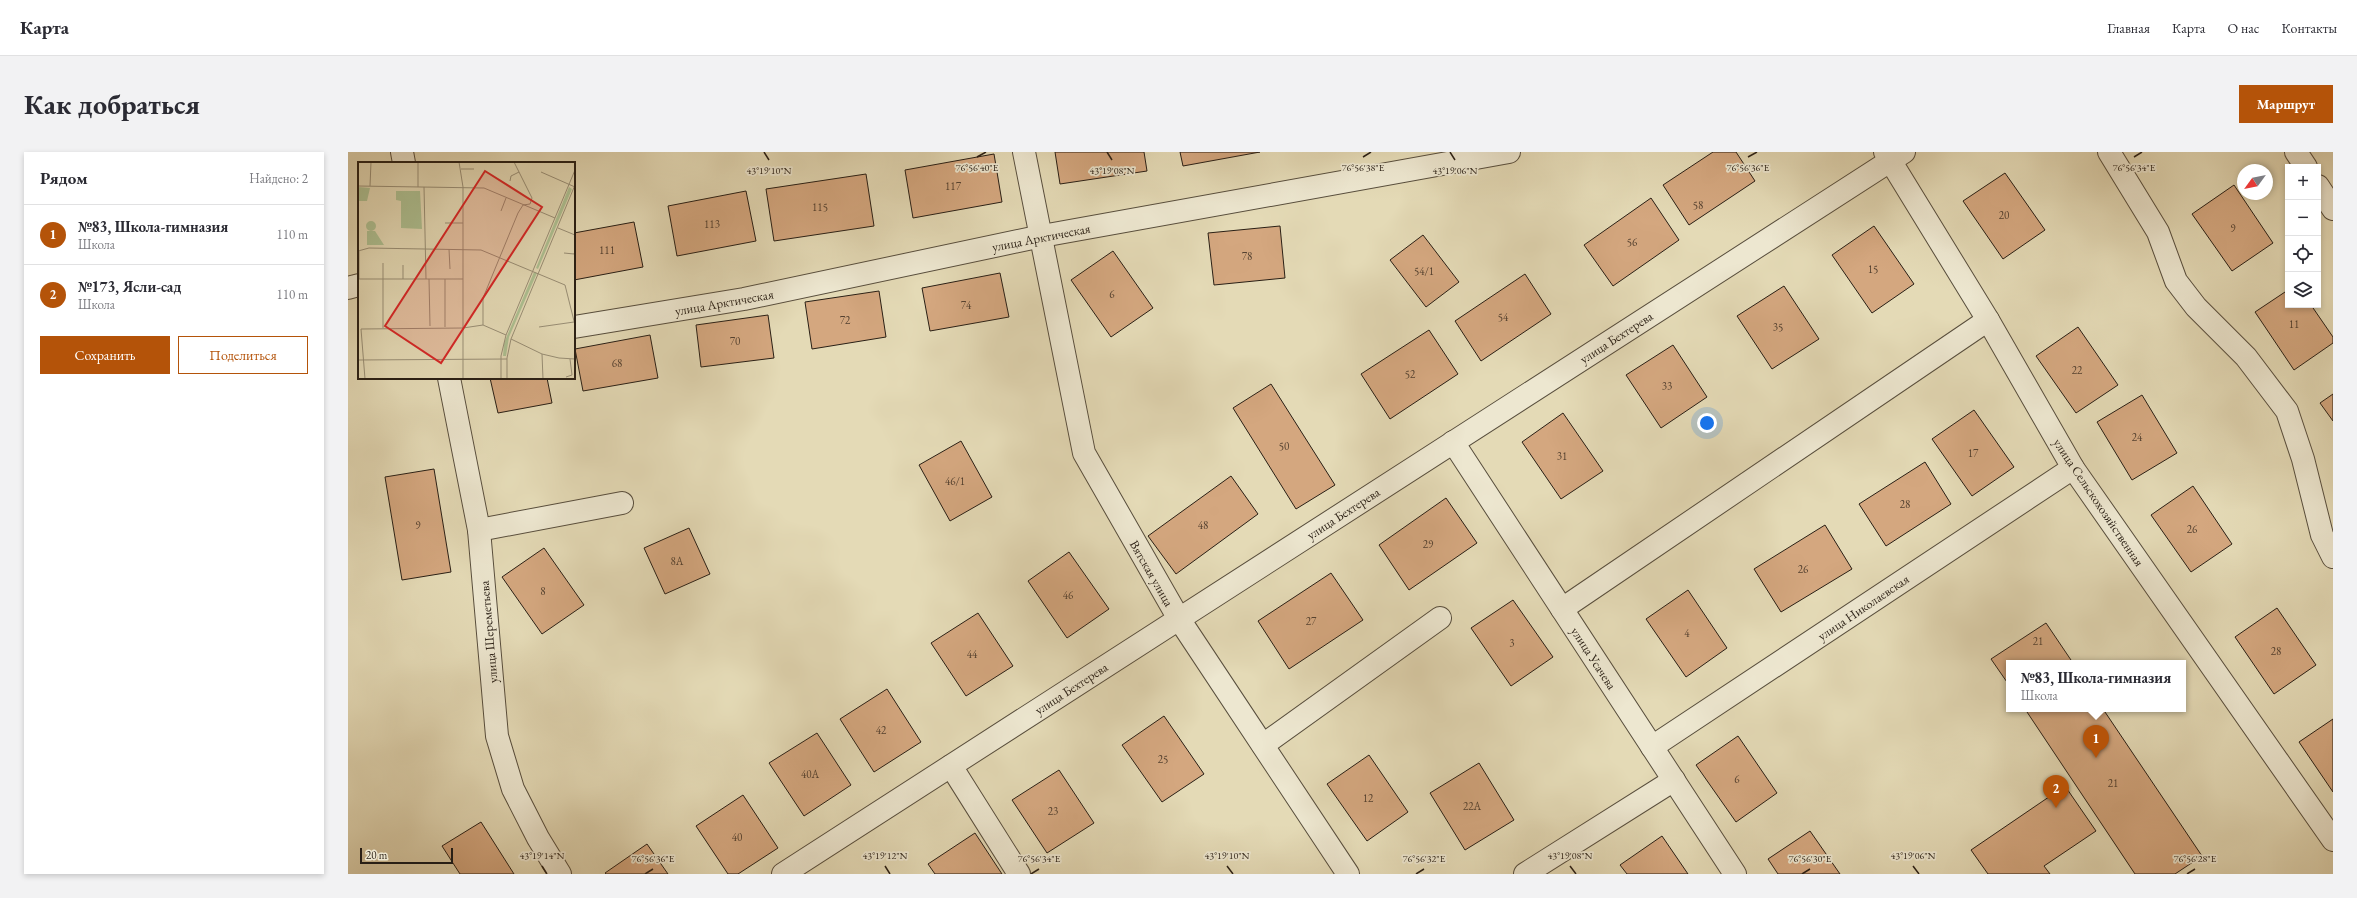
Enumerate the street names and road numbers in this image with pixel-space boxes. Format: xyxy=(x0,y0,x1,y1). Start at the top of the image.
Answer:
street label: улица Арктическая xyxy=(990,220,1092,255)
street label: улица Арктическая xyxy=(673,285,775,320)
street label: улица Бехтерева xyxy=(1576,307,1657,367)
street label: улица Сельскохозяйственная xyxy=(2049,435,2148,570)
street label: улица Бехтерева xyxy=(1303,483,1384,543)
street label: Вятская улица xyxy=(1126,537,1178,610)
street label: улица Николаевская xyxy=(1814,570,1912,644)
street label: улица Шереметьева xyxy=(475,579,501,684)
street label: улица Усачева xyxy=(1567,624,1621,694)
street label: улица Бехтерева xyxy=(1031,658,1112,718)

